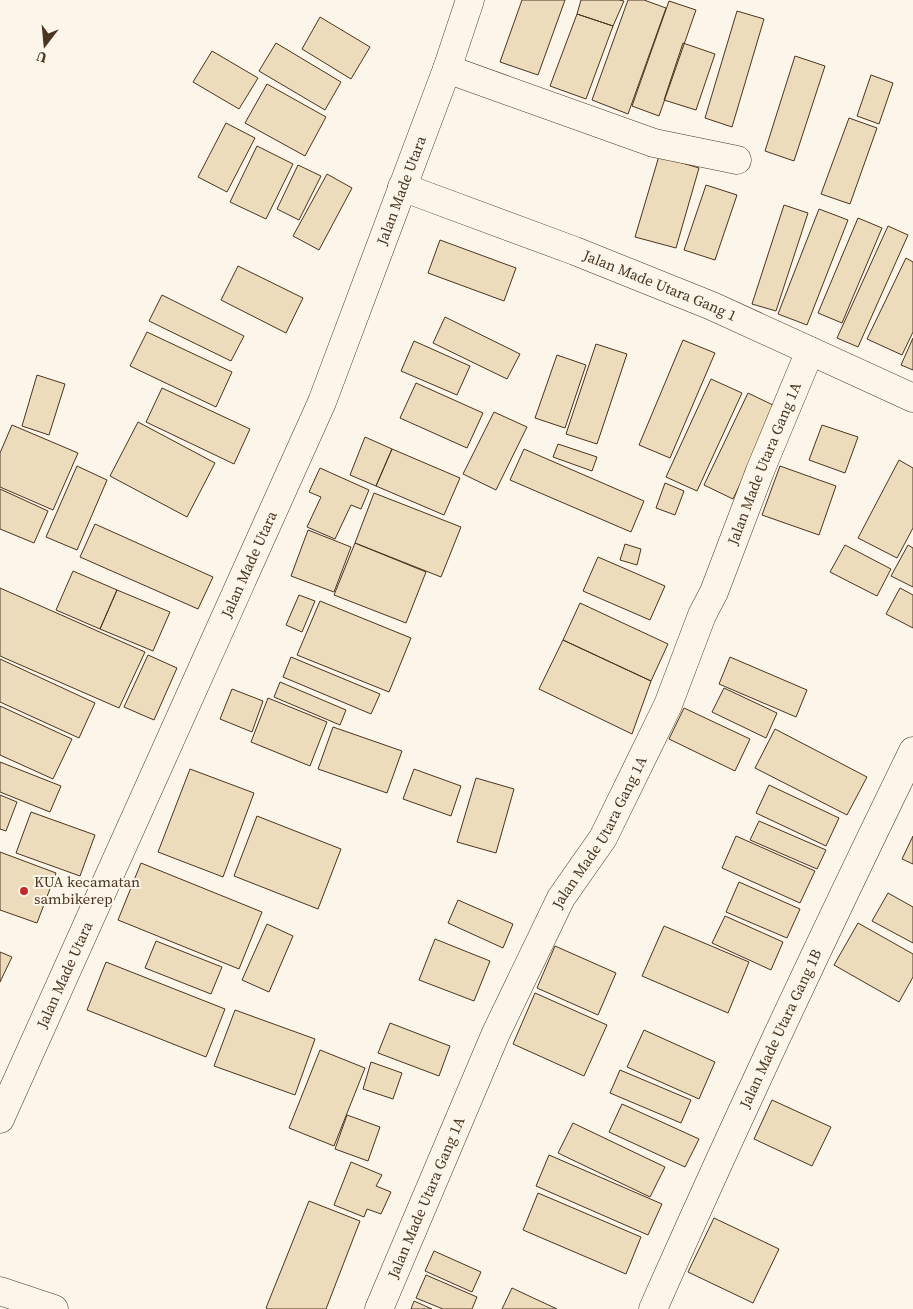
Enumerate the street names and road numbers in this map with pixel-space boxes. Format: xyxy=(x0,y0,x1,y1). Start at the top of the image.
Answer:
street label: Jalan Made Utara xyxy=(371,132,431,249)
street label: Jalan Made Utara Gang 1 xyxy=(579,244,740,326)
street label: Jalan Made Utara Gang 1A xyxy=(721,379,806,549)
street label: Jalan Made Utara xyxy=(215,507,282,622)
street label: Jalan Made Utara Gang 1A xyxy=(546,752,652,913)
street label: Jalan Made Utara xyxy=(31,918,98,1032)
street label: Jalan Made Utara Gang 1B xyxy=(734,945,826,1112)
street label: Jalan Made Utara Gang 1A xyxy=(382,1113,469,1282)

